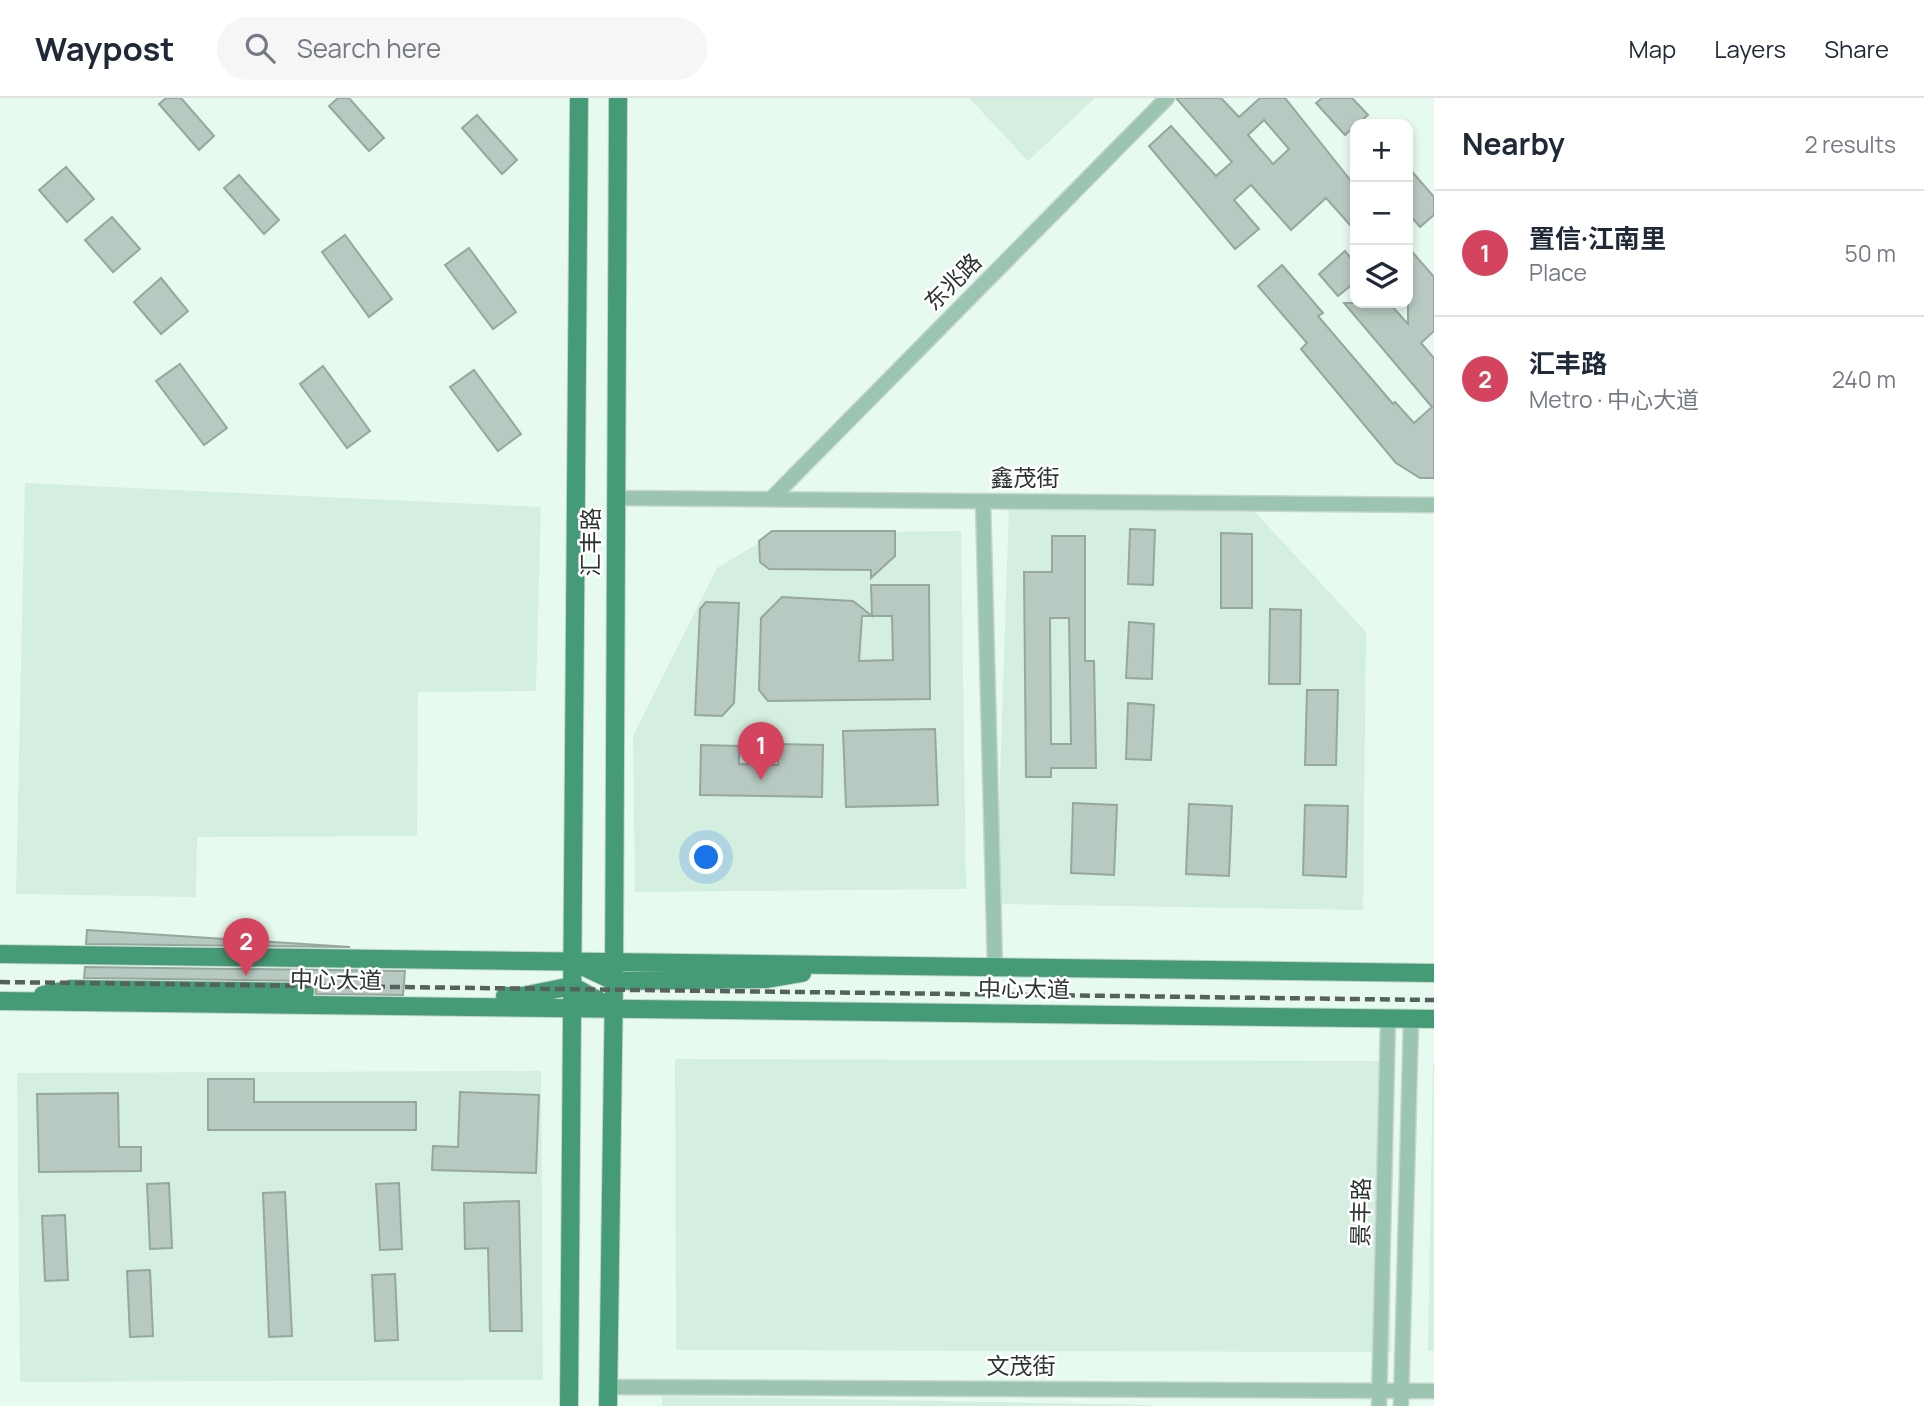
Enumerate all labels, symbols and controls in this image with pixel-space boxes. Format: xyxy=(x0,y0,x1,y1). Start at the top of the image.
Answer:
search box xyxy=(217,17,707,80)
text: Waypost xyxy=(35,26,175,71)
icon: search xyxy=(241,29,279,67)
text: Search here xyxy=(297,30,441,66)
text: Map xyxy=(1629,32,1676,65)
text: Layers xyxy=(1714,32,1786,65)
text: Share xyxy=(1824,32,1889,65)
map controls xyxy=(1350,119,1413,308)
button: + xyxy=(1350,119,1413,182)
text: Nearby xyxy=(1462,123,1565,164)
text: 2 results xyxy=(1804,128,1896,160)
button: − xyxy=(1350,182,1413,245)
text: 置信·江南里 xyxy=(1529,220,1666,256)
text: 1 xyxy=(1480,237,1490,269)
text: 50 m xyxy=(1845,237,1896,269)
button: layers xyxy=(1350,245,1413,308)
street label: 东兆路 xyxy=(917,246,988,317)
text: Place xyxy=(1529,256,1587,288)
text: 汇丰路 xyxy=(1529,345,1607,381)
text: 2 xyxy=(1478,363,1492,395)
text: 240 m xyxy=(1832,363,1896,395)
text: Metro · 中心大道 xyxy=(1529,383,1699,415)
street label: 鑫茂街 xyxy=(991,461,1060,493)
street label: 汇丰路 xyxy=(574,508,606,577)
pin: 1 xyxy=(738,722,784,780)
your location xyxy=(689,840,723,874)
pin: 2 xyxy=(223,918,269,976)
street label: 中心大道 xyxy=(290,962,382,996)
street label: 中心大道 xyxy=(978,971,1070,1005)
street label: 景丰路 xyxy=(1343,1177,1377,1247)
street label: 文茂街 xyxy=(987,1349,1056,1381)

